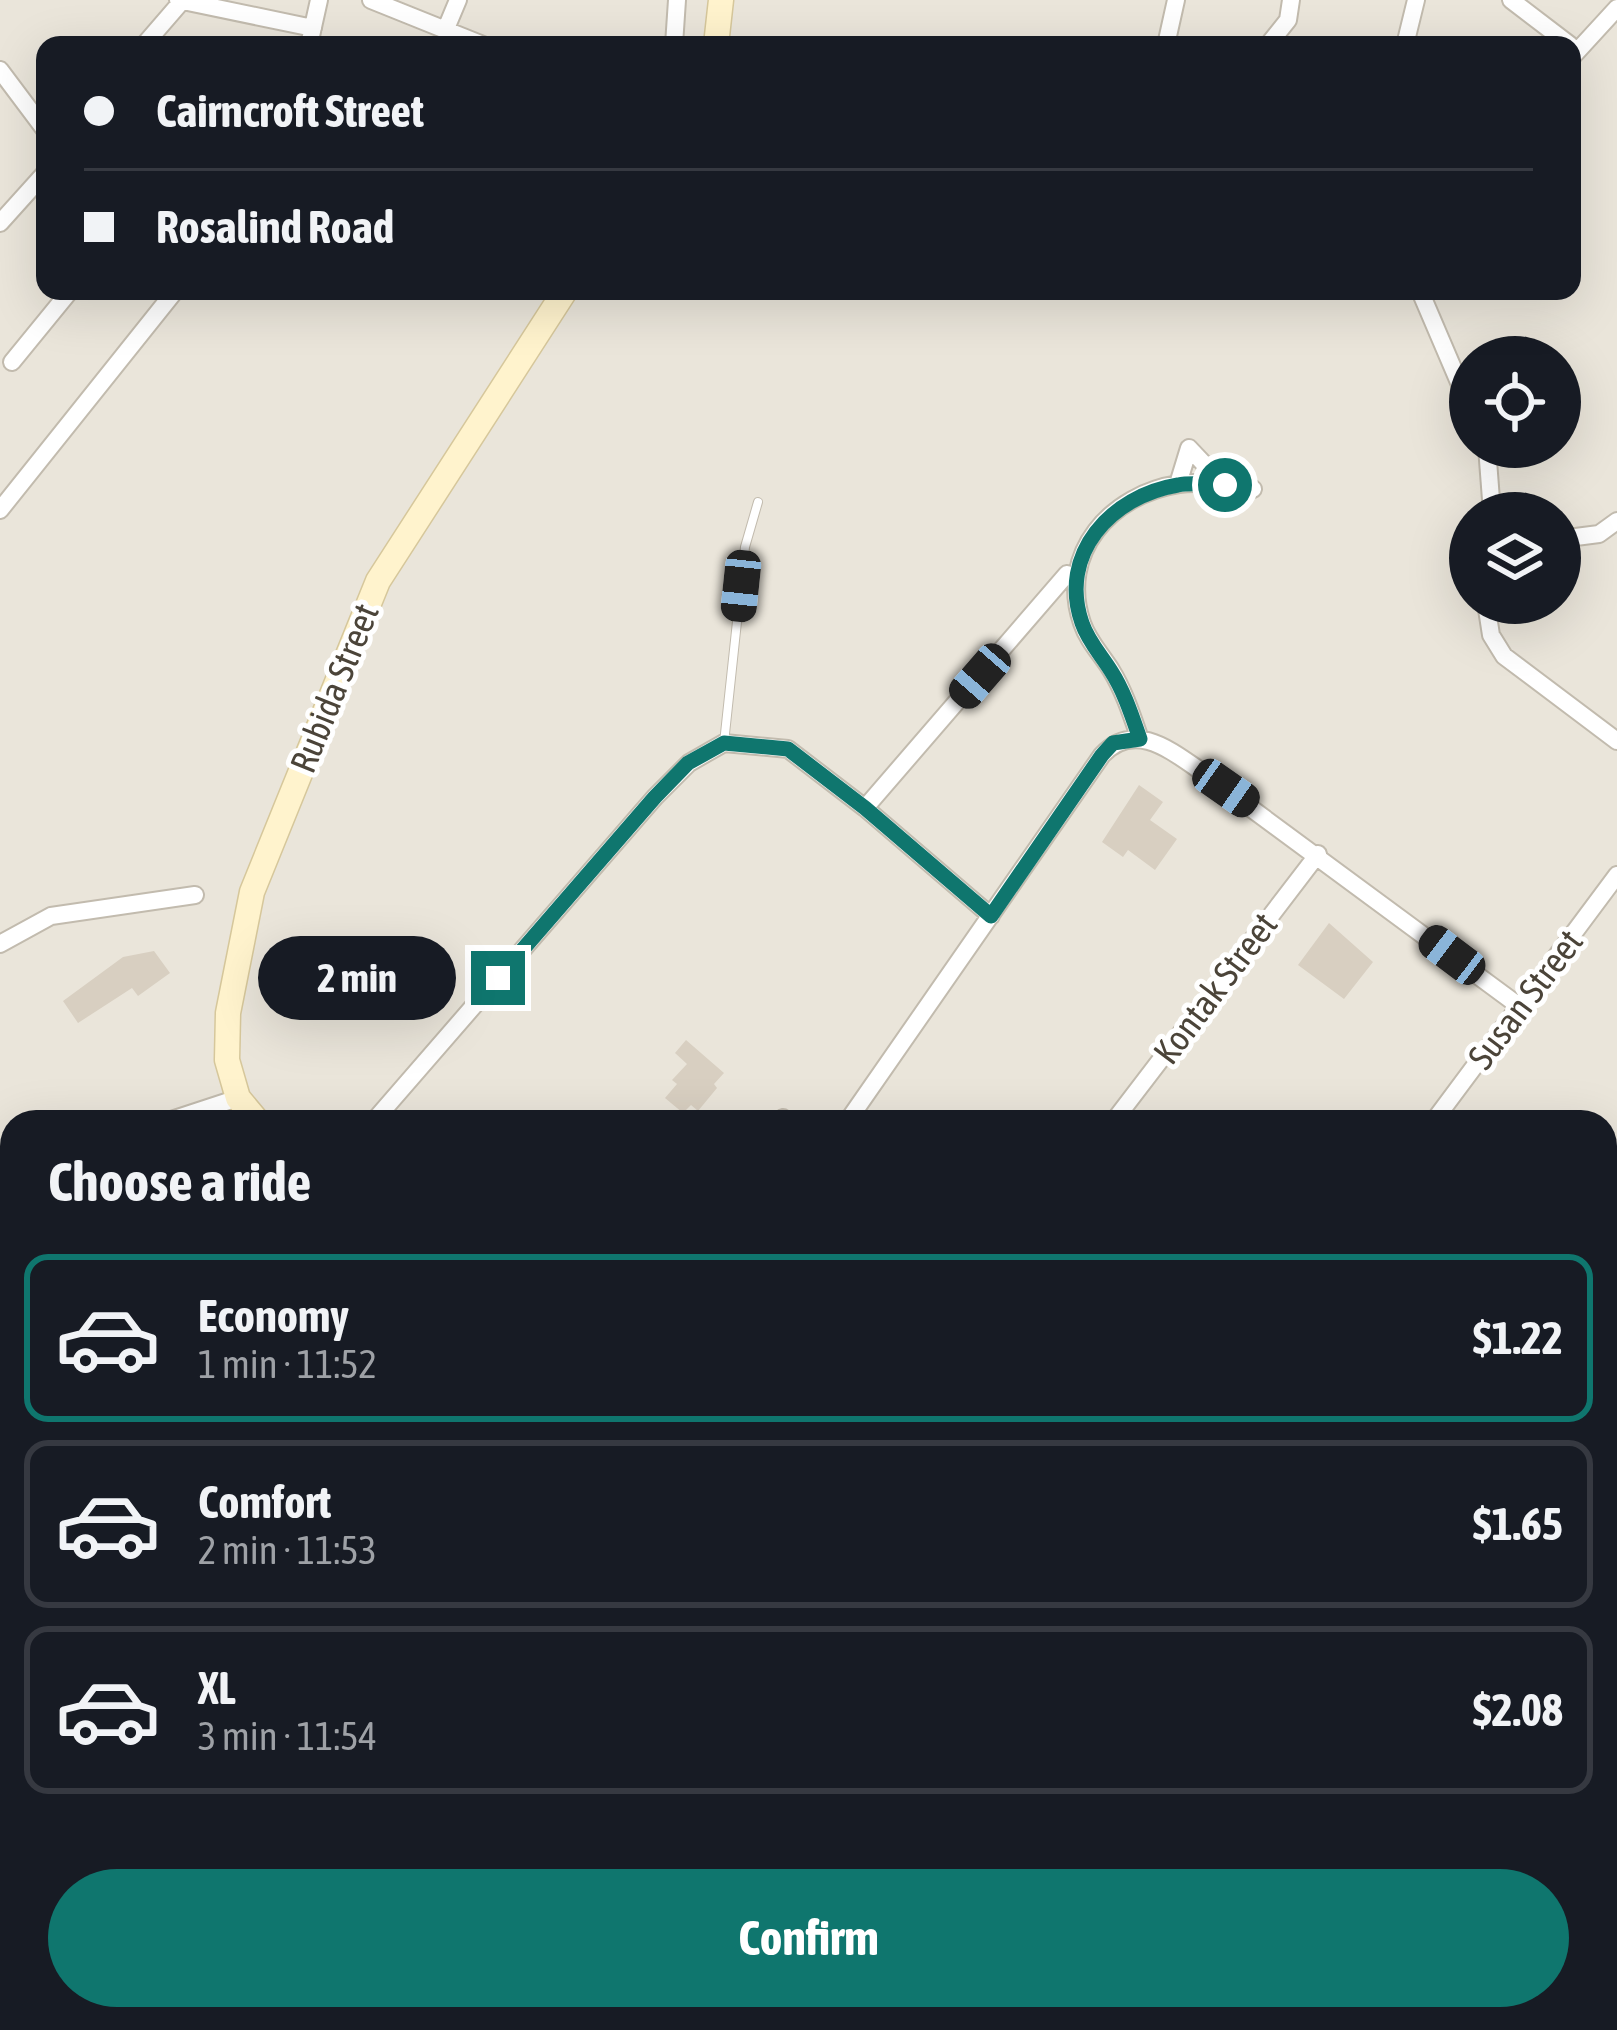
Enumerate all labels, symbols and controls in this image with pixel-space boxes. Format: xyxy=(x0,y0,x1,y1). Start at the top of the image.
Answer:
text: Cairncroft Street xyxy=(156,85,424,137)
text: Rosalind Road xyxy=(156,201,394,253)
map controls xyxy=(1449,336,1581,624)
button: locate xyxy=(1449,336,1581,468)
route start xyxy=(1198,458,1252,512)
button: layers xyxy=(1449,492,1581,624)
car xyxy=(719,548,763,624)
street label: Rubida Street xyxy=(281,597,387,779)
car xyxy=(943,637,1017,715)
car xyxy=(1186,753,1266,823)
street label: Kontak Street xyxy=(1145,904,1285,1072)
car xyxy=(1412,919,1492,991)
street label: Susan Street xyxy=(1459,921,1591,1077)
callout: 2 min xyxy=(258,936,456,1020)
route end xyxy=(471,951,525,1005)
text: 2 min xyxy=(317,956,397,1000)
text: Choose a ride xyxy=(48,1151,311,1212)
icon: car xyxy=(54,1284,162,1392)
text: Economy xyxy=(198,1290,349,1342)
text: $1.22 xyxy=(1473,1312,1563,1364)
text: 1 min · 11:52 xyxy=(198,1342,377,1386)
icon: car xyxy=(54,1470,162,1578)
text: Comfort xyxy=(198,1476,331,1528)
text: $1.65 xyxy=(1473,1498,1563,1550)
text: 2 min · 11:53 xyxy=(198,1528,377,1572)
icon: car xyxy=(54,1656,162,1764)
text: XL xyxy=(198,1662,236,1714)
text: $2.08 xyxy=(1473,1684,1563,1736)
text: 3 min · 11:54 xyxy=(198,1714,377,1758)
button: Confirm xyxy=(48,1869,1569,2007)

